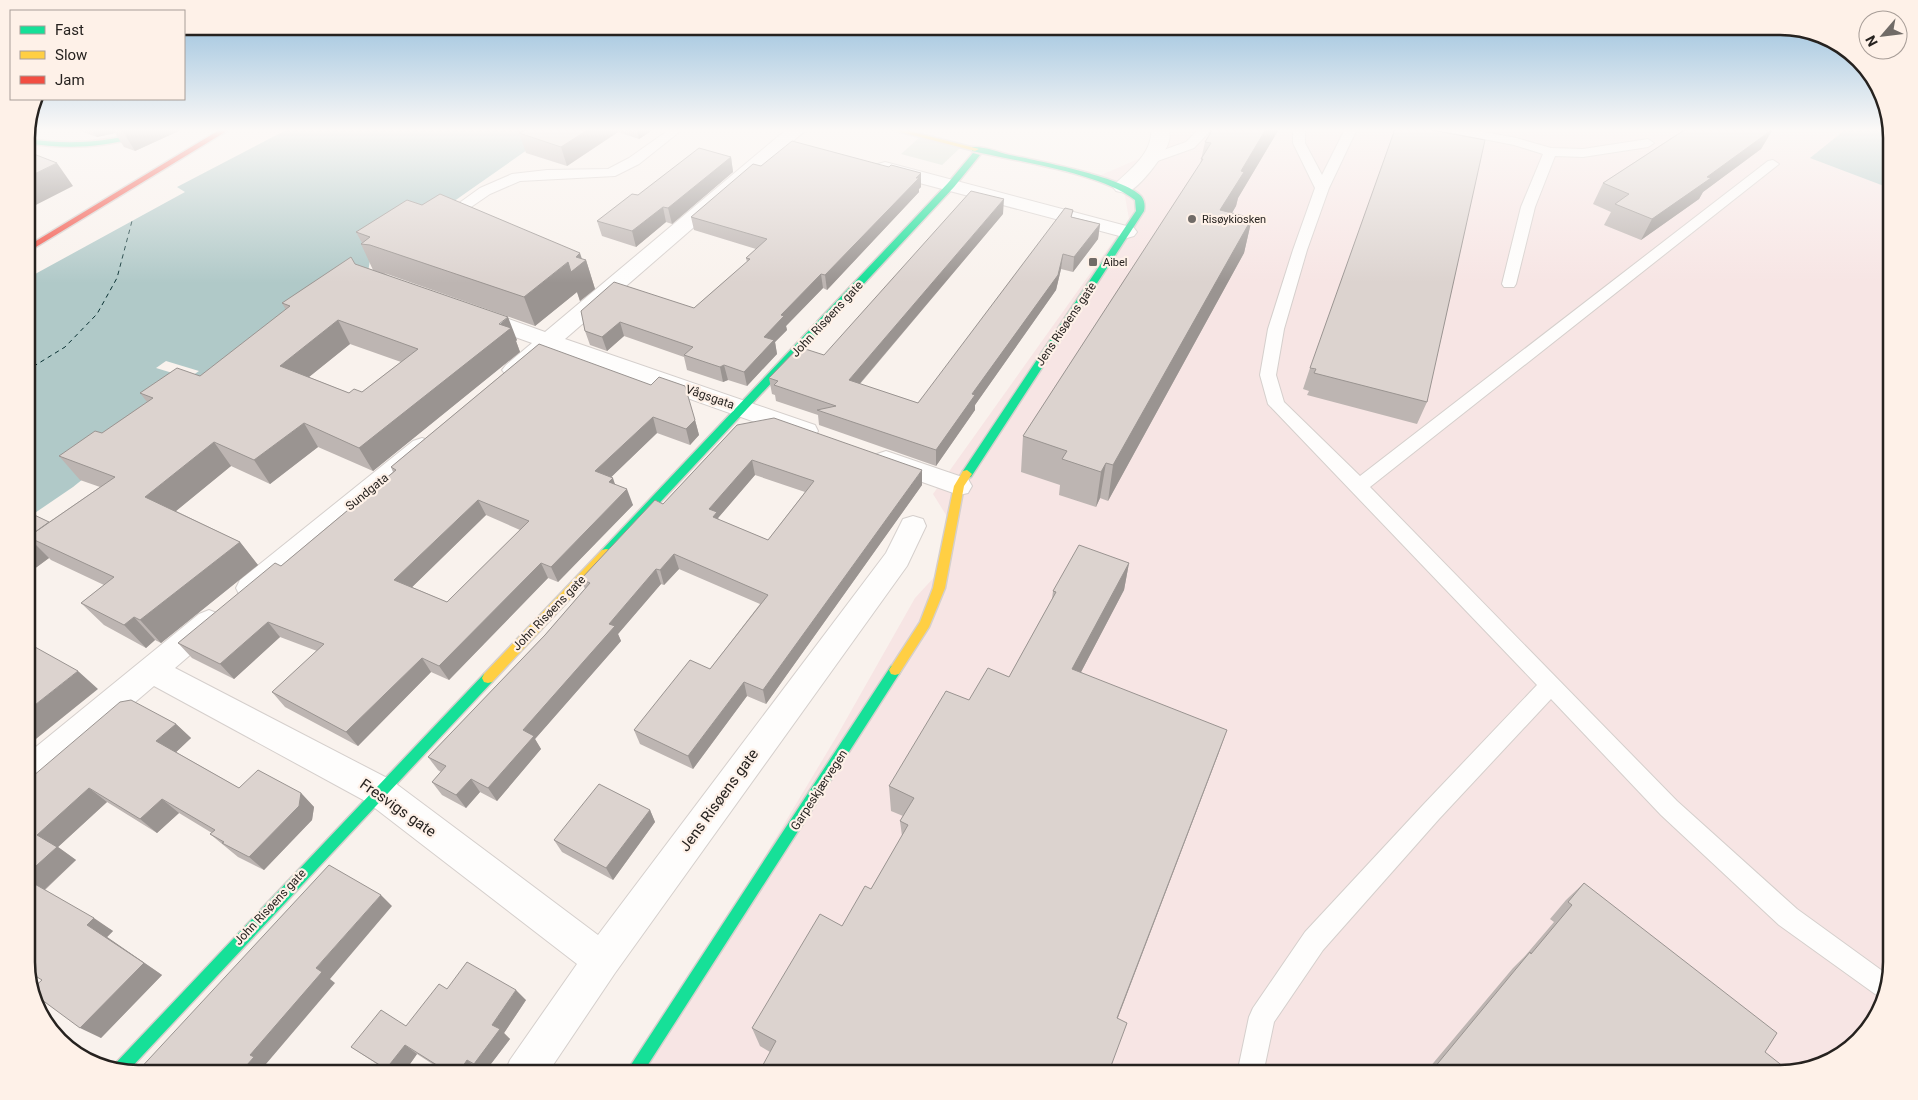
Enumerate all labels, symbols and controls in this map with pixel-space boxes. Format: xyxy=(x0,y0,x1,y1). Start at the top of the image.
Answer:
legend xyxy=(10,10,185,100)
north arrow xyxy=(1858,10,1908,60)
text: Fast xyxy=(55,21,84,39)
text: N xyxy=(1862,33,1881,49)
text: Slow xyxy=(55,46,87,64)
text: Jam xyxy=(55,71,85,89)
marker: Risøykiosken xyxy=(1186,213,1198,225)
place label: Risøykiosken xyxy=(1202,213,1266,226)
marker: Aibel xyxy=(1087,256,1099,268)
place label: Aibel xyxy=(1103,256,1128,269)
street label: John Risøens gate xyxy=(788,278,866,360)
street label: Jens Risøens gate xyxy=(1033,280,1099,368)
street label: Vågsgata xyxy=(684,382,736,412)
street label: Sundgata xyxy=(343,471,391,513)
street label: John Risøens gate xyxy=(510,573,588,653)
street label: Jens Risøens gate xyxy=(676,745,762,855)
street label: Garpeskjærvegen xyxy=(788,747,850,833)
street label: Fresvigs gate xyxy=(356,775,440,841)
street label: John Risøens gate xyxy=(231,866,309,948)

